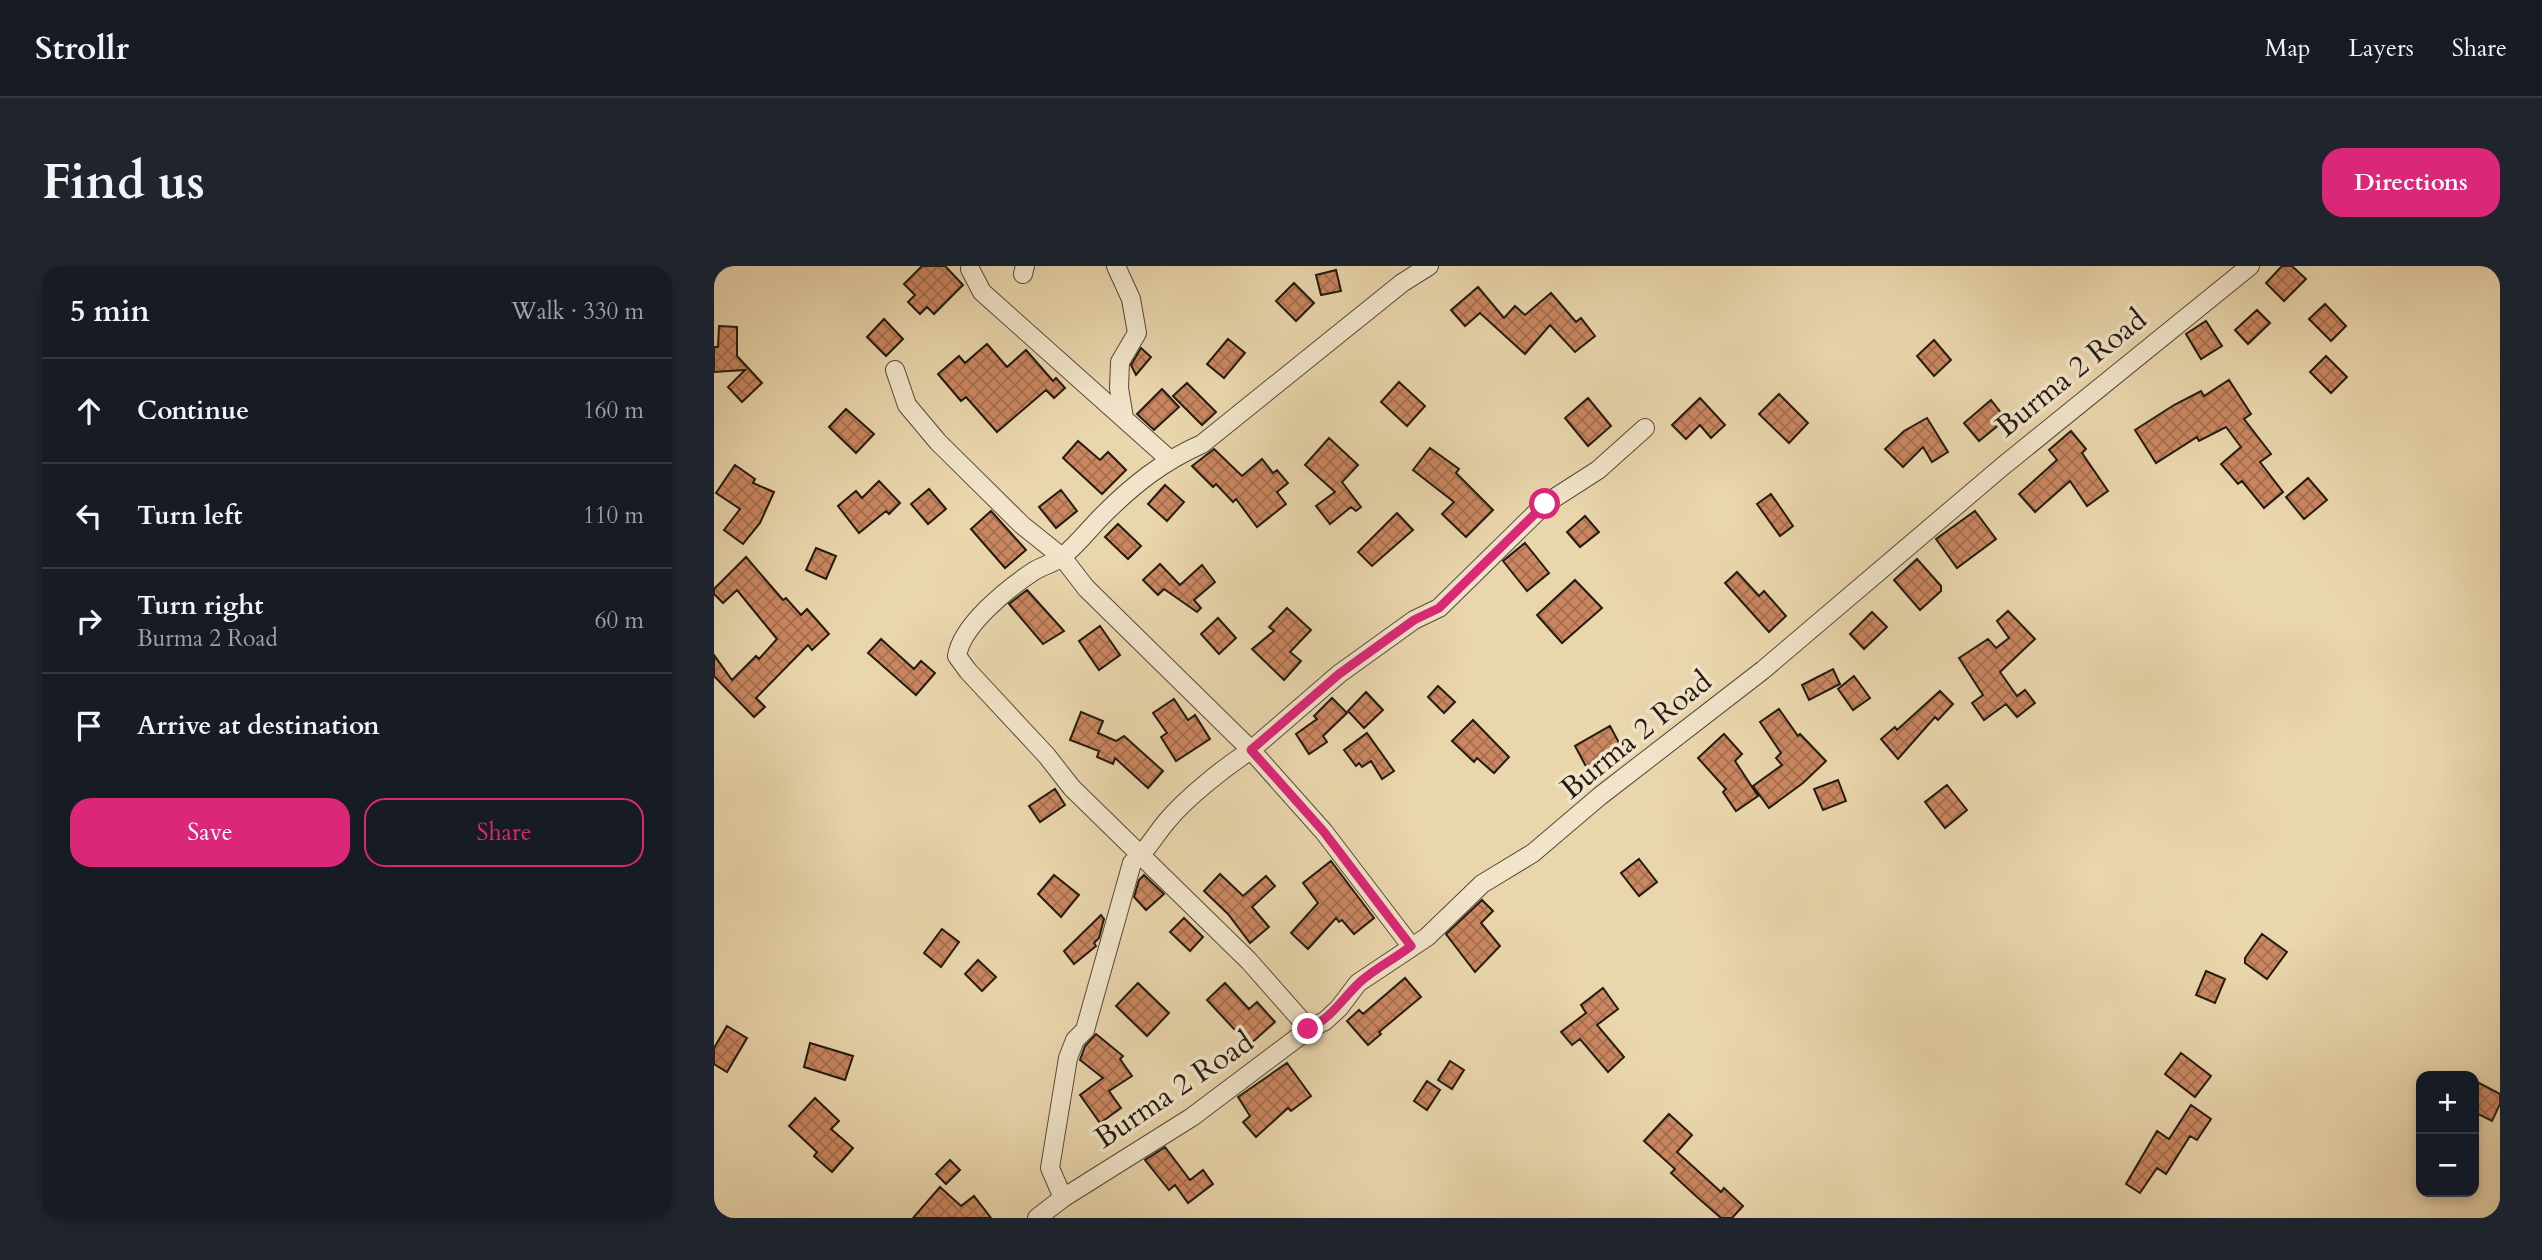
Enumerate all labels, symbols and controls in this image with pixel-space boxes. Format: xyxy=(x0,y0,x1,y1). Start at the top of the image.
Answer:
text: Strollr xyxy=(35,26,129,71)
text: Map xyxy=(2265,32,2311,65)
text: Layers xyxy=(2349,32,2414,65)
text: Share xyxy=(2452,32,2507,65)
button: Directions xyxy=(2322,148,2500,217)
text: Find us xyxy=(42,149,205,216)
text: 5 min xyxy=(70,291,150,332)
text: Walk · 330 m xyxy=(511,296,644,327)
street label: Burma 2 Road xyxy=(1987,299,2155,447)
icon: ahead xyxy=(70,392,108,430)
text: Continue xyxy=(137,393,249,428)
text: 160 m xyxy=(583,395,644,426)
route start xyxy=(1529,488,1560,519)
icon: left xyxy=(70,497,108,535)
text: Turn left xyxy=(137,498,242,533)
text: 110 m xyxy=(583,500,644,531)
text: Turn right xyxy=(137,588,264,623)
icon: right xyxy=(70,602,108,640)
text: 60 m xyxy=(595,605,644,636)
text: Burma 2 Road xyxy=(137,623,278,654)
street label: Burma 2 Road xyxy=(1552,661,1720,809)
icon: arrive xyxy=(70,707,108,745)
text: Arrive at destination xyxy=(137,708,380,743)
button: Save xyxy=(70,798,350,867)
button: Share xyxy=(364,798,644,867)
route end xyxy=(1292,1013,1323,1044)
street label: Burma 2 Road xyxy=(1086,1022,1262,1158)
map controls xyxy=(2416,1071,2479,1197)
button: + xyxy=(2416,1071,2479,1134)
button: − xyxy=(2416,1134,2479,1197)

